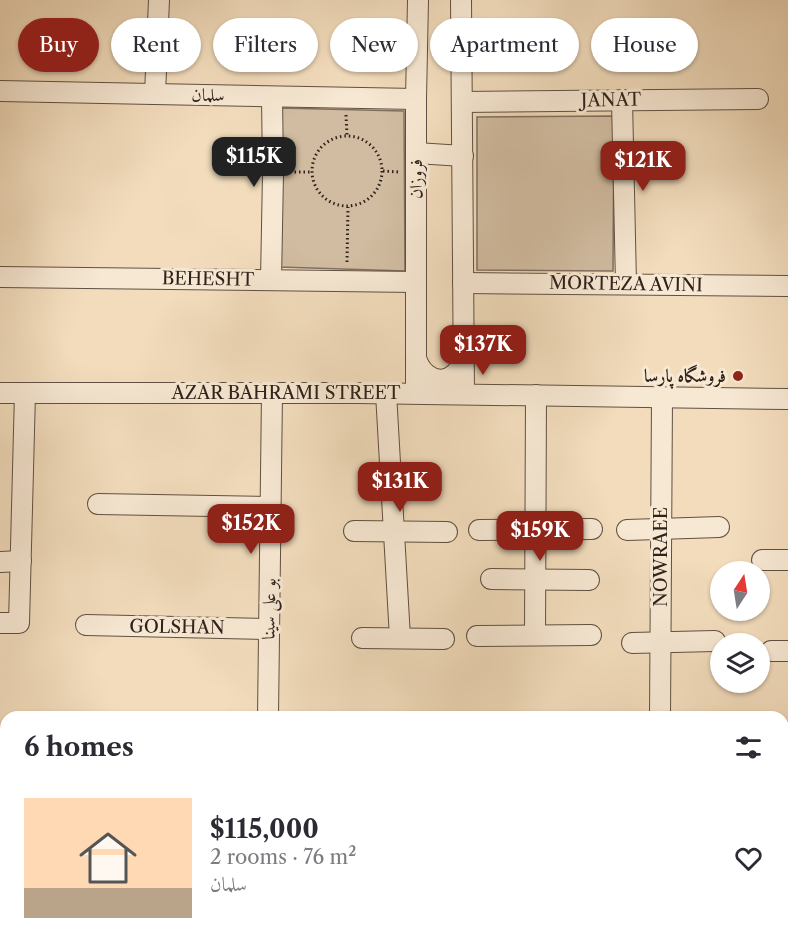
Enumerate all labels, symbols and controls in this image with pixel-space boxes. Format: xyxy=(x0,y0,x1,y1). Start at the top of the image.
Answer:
chip: Buy xyxy=(18,18,99,72)
chip: Rent xyxy=(111,18,201,72)
chip: Filters xyxy=(213,18,318,72)
chip: New xyxy=(330,18,418,72)
chip: Apartment xyxy=(430,18,579,72)
chip: House xyxy=(591,18,698,72)
street label: سلمان xyxy=(191,84,225,106)
street label: JANAT xyxy=(578,88,642,112)
pin: $115K xyxy=(212,137,296,188)
pin: $121K xyxy=(601,141,685,192)
text: $115K xyxy=(226,144,282,168)
text: $121K xyxy=(615,148,671,172)
street label: فروزان xyxy=(405,159,428,199)
street label: BEHESHT xyxy=(162,267,255,291)
street label: MORTEZA AVINI xyxy=(549,272,703,296)
pin: $137K xyxy=(441,325,525,376)
text: $137K xyxy=(454,332,512,356)
place label: فروشگاه پارسا xyxy=(644,364,726,389)
marker: فروشگاه پارسا xyxy=(731,369,745,383)
street label: AZAR BAHRAMI STREET xyxy=(171,382,401,404)
pin: $131K xyxy=(358,462,442,513)
text: $131K xyxy=(372,469,428,493)
pin: $152K xyxy=(209,504,293,555)
street label: NOWRAEE xyxy=(650,507,672,607)
text: $152K xyxy=(222,511,281,535)
pin: $159K xyxy=(498,511,582,562)
text: $159K xyxy=(510,518,570,542)
north arrow xyxy=(710,561,770,621)
map controls xyxy=(710,561,770,693)
street label: بو علی سینا xyxy=(257,578,283,640)
street label: GOLSHAN xyxy=(129,615,225,639)
button: layers xyxy=(710,633,770,693)
text: 6 homes xyxy=(24,731,134,763)
icon: filters xyxy=(732,731,765,764)
text: $115,000 xyxy=(210,813,319,845)
icon: home xyxy=(72,822,144,894)
icon: heart xyxy=(732,842,765,875)
text: 2 rooms · 76 m² xyxy=(210,845,356,869)
text: سلمان xyxy=(210,872,247,896)

